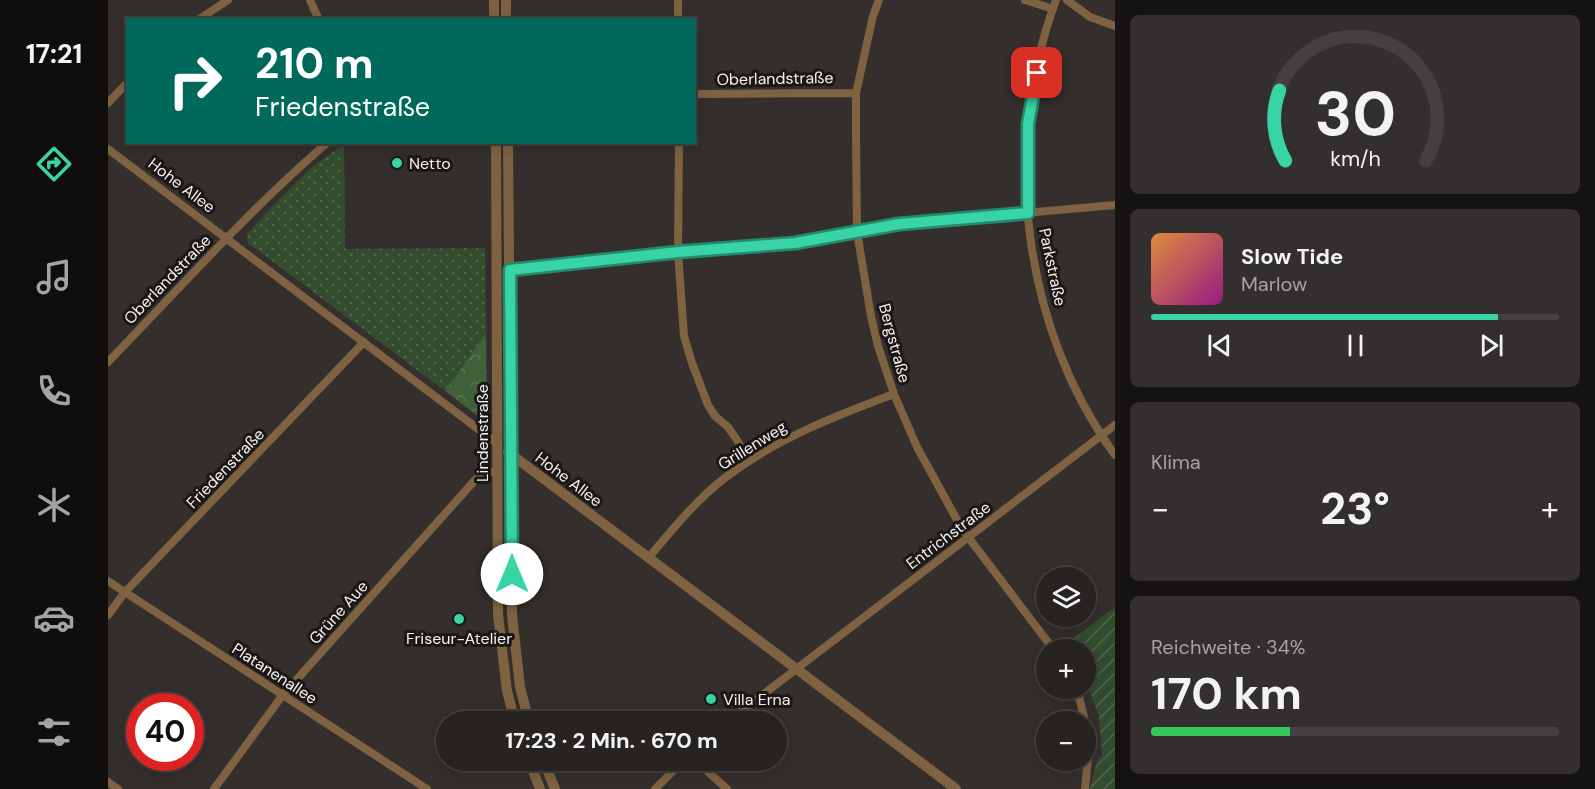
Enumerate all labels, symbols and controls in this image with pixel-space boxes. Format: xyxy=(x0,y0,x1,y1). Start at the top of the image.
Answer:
text: 17:21 xyxy=(26,36,82,71)
text: 210 m xyxy=(255,36,373,91)
icon: right xyxy=(156,42,234,120)
pin xyxy=(1011,47,1062,98)
icon: arrive xyxy=(1020,56,1053,89)
street label: Oberlandstraße xyxy=(716,67,834,90)
text: 30 xyxy=(1314,73,1396,154)
text: Friedenstraße xyxy=(255,89,430,124)
icon: directions xyxy=(33,143,75,185)
text: km/h xyxy=(1330,146,1380,174)
street label: Hohe Allee xyxy=(144,153,220,218)
place label: Netto xyxy=(409,153,451,174)
marker: Netto xyxy=(390,156,404,170)
street label: Parkstraße xyxy=(1034,226,1071,308)
street label: Oberlandstraße xyxy=(119,230,216,329)
text: Slow Tide xyxy=(1241,242,1343,271)
icon: music xyxy=(33,256,75,298)
text: Marlow xyxy=(1241,271,1307,297)
street label: Bergstraße xyxy=(874,301,915,385)
icon: previous xyxy=(1203,329,1236,362)
icon: pause xyxy=(1339,329,1372,362)
icon: next xyxy=(1475,329,1508,362)
icon: phone xyxy=(33,370,75,412)
street label: Lindenstraße xyxy=(472,384,493,482)
street label: Grillenweg xyxy=(714,416,791,475)
street label: Friedenstraße xyxy=(182,424,269,513)
street label: Hohe Allee xyxy=(531,447,607,512)
text: Klima xyxy=(1151,449,1201,475)
text: 23° xyxy=(1320,479,1390,538)
icon: climate xyxy=(33,484,75,526)
text: − xyxy=(1151,487,1169,530)
text: + xyxy=(1541,487,1559,530)
street label: Entrichstraße xyxy=(902,497,995,574)
position arrow xyxy=(480,542,544,606)
map controls xyxy=(1036,567,1096,771)
button: layers xyxy=(1036,567,1096,627)
street label: Grüne Aue xyxy=(304,576,372,649)
icon: car xyxy=(33,597,75,639)
marker: Friseur-Atelier xyxy=(452,612,466,626)
place label: Friseur-Atelier xyxy=(406,628,512,649)
text: Reichweite · 34% xyxy=(1151,634,1306,660)
street label: Platanenallee xyxy=(228,638,321,709)
button: + xyxy=(1036,639,1096,699)
text: 170 km xyxy=(1151,664,1302,723)
place label: Villa Erna xyxy=(723,689,791,710)
marker: Villa Erna xyxy=(704,692,718,706)
speed limit sign: 40 xyxy=(126,693,204,771)
icon: filters xyxy=(33,711,75,753)
button: − xyxy=(1036,711,1096,771)
text: 17:23 · 2 Min. · 670 m xyxy=(505,726,718,755)

